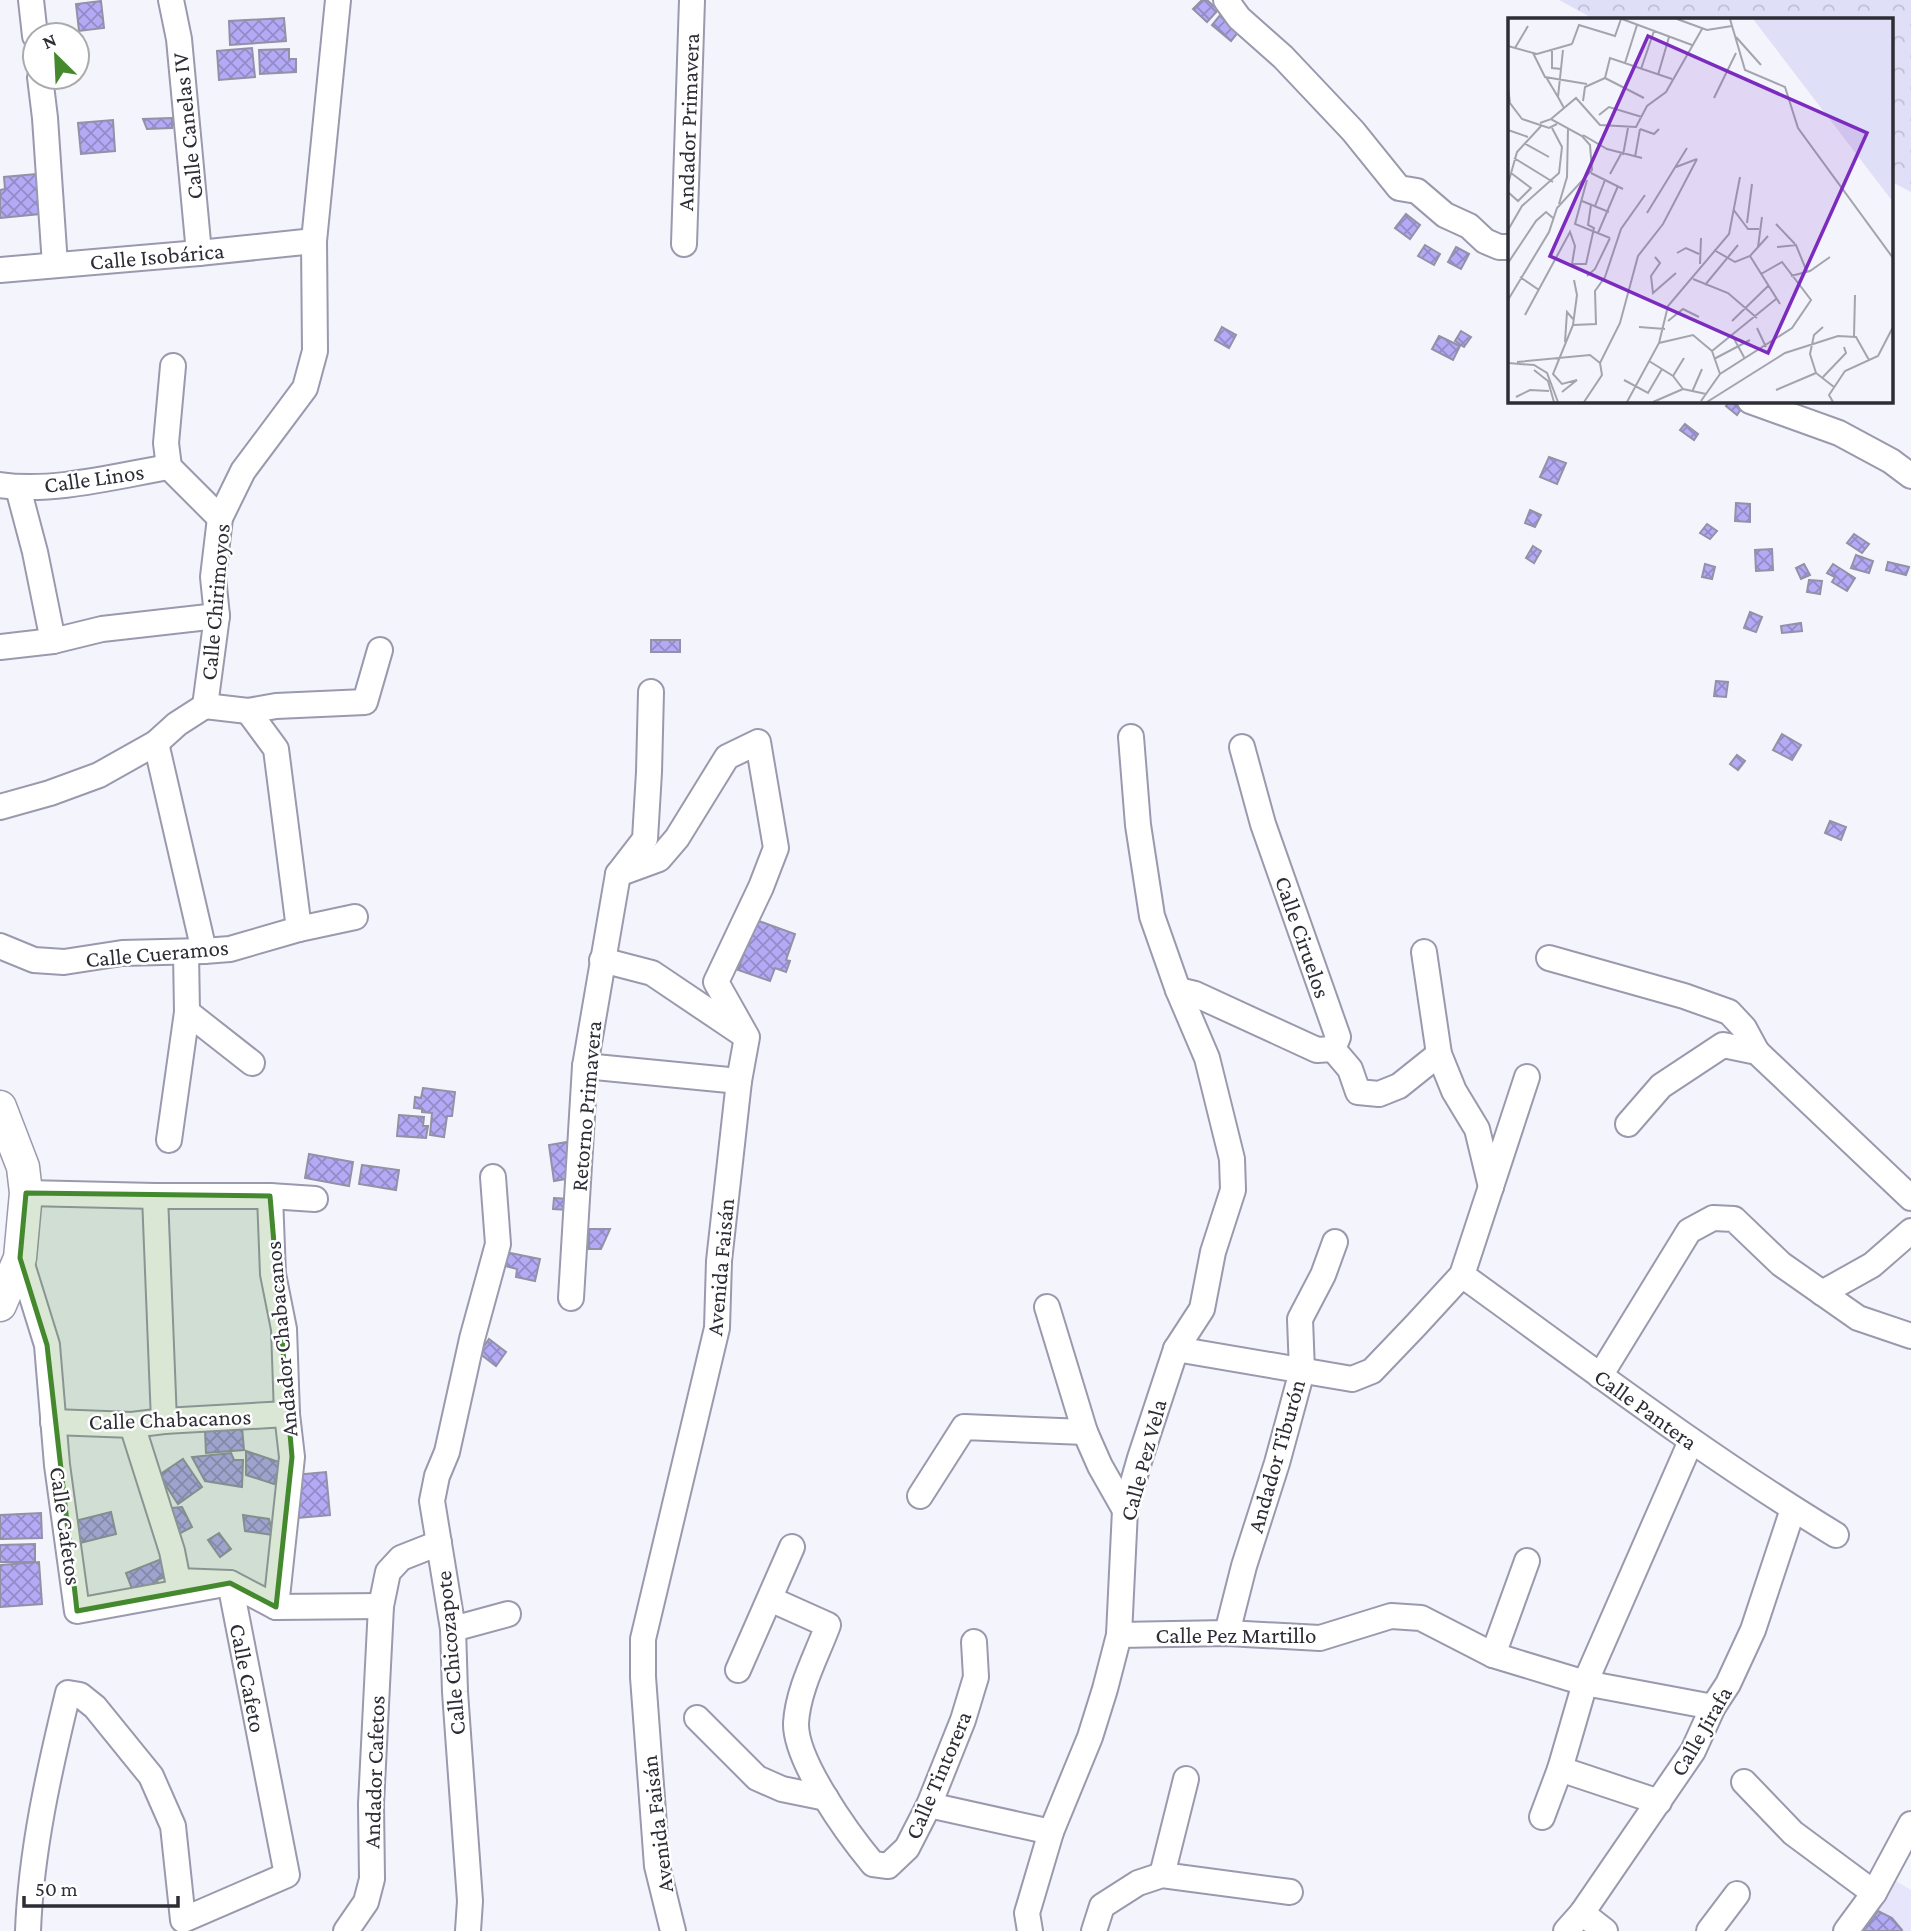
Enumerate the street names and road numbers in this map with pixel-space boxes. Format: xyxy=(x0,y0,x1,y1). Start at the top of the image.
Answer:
street label: Andador Primavera xyxy=(672,32,704,211)
street label: Calle Canelas IV xyxy=(166,51,208,201)
street label: Calle Isobárica xyxy=(89,237,226,275)
street label: Calle Linos xyxy=(42,458,146,498)
street label: Calle Chirimoyos xyxy=(195,522,235,682)
street label: Calle Ciruelos xyxy=(1270,873,1336,1001)
street label: Calle Cueramos xyxy=(84,934,230,972)
street label: Retorno Primavera xyxy=(566,1019,606,1192)
street label: Avenida Faisán xyxy=(701,1197,739,1337)
street label: Andador Chabacanos xyxy=(259,1240,303,1438)
street label: Calle Pantera xyxy=(1590,1363,1703,1455)
street label: Andador Tiburón xyxy=(1242,1376,1310,1536)
street label: Calle Pez Vela xyxy=(1114,1396,1172,1524)
street label: Calle Chabacanos xyxy=(88,1403,252,1435)
street label: Calle Cafetos xyxy=(45,1465,87,1587)
street label: Calle Chicozapote xyxy=(430,1570,470,1736)
street label: Calle Cafeto xyxy=(225,1621,271,1735)
street label: Calle Pez Martillo xyxy=(1156,1622,1316,1648)
street label: Calle Jirafa xyxy=(1665,1681,1737,1781)
street label: Andador Cafetos xyxy=(358,1695,390,1849)
street label: Calle Tintorera xyxy=(899,1707,977,1843)
street label: Avenida Faisán xyxy=(636,1754,678,1894)

